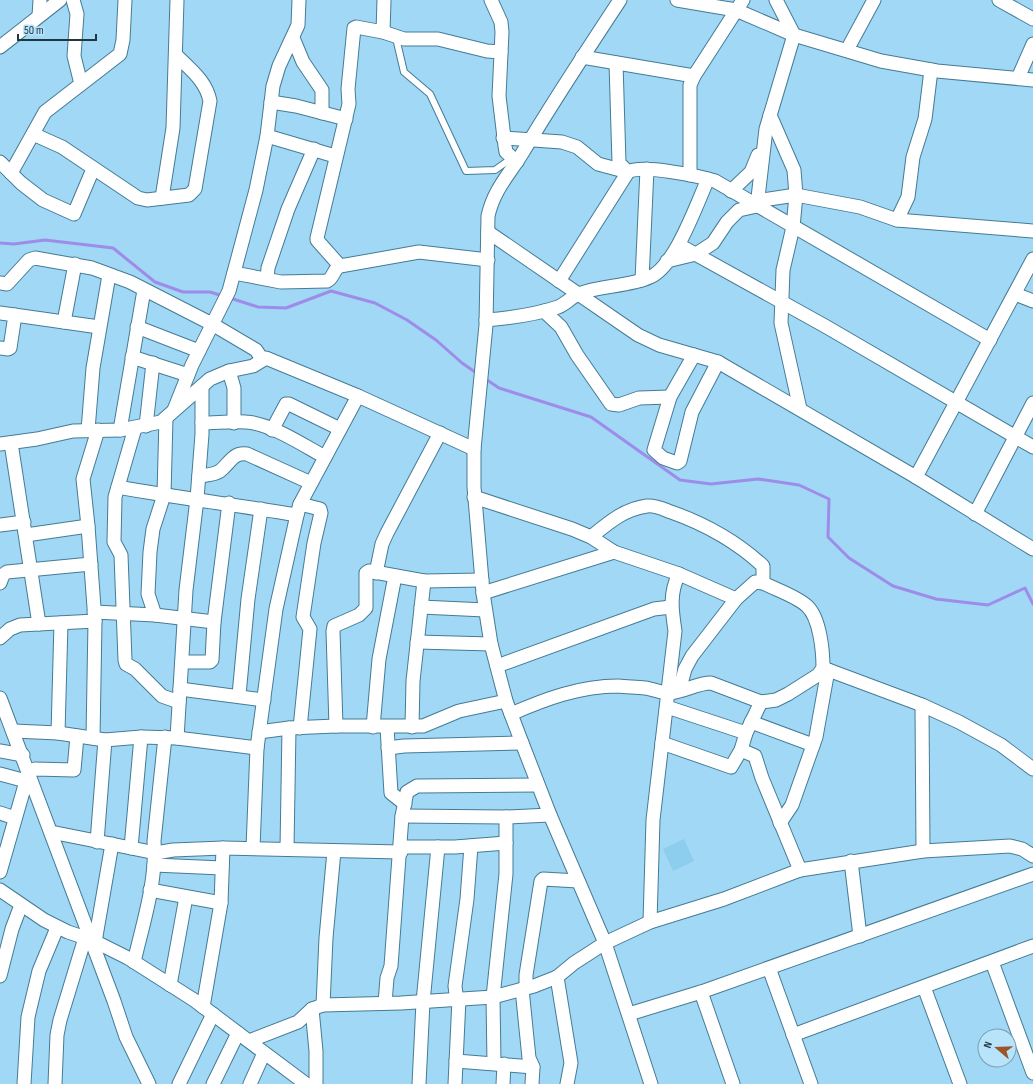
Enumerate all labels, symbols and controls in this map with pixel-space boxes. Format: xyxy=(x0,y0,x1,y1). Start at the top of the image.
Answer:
scale bar xyxy=(18,16,96,42)
text: 50 m xyxy=(24,23,44,38)
north arrow xyxy=(977,1028,1017,1068)
text: N xyxy=(981,1040,995,1050)

